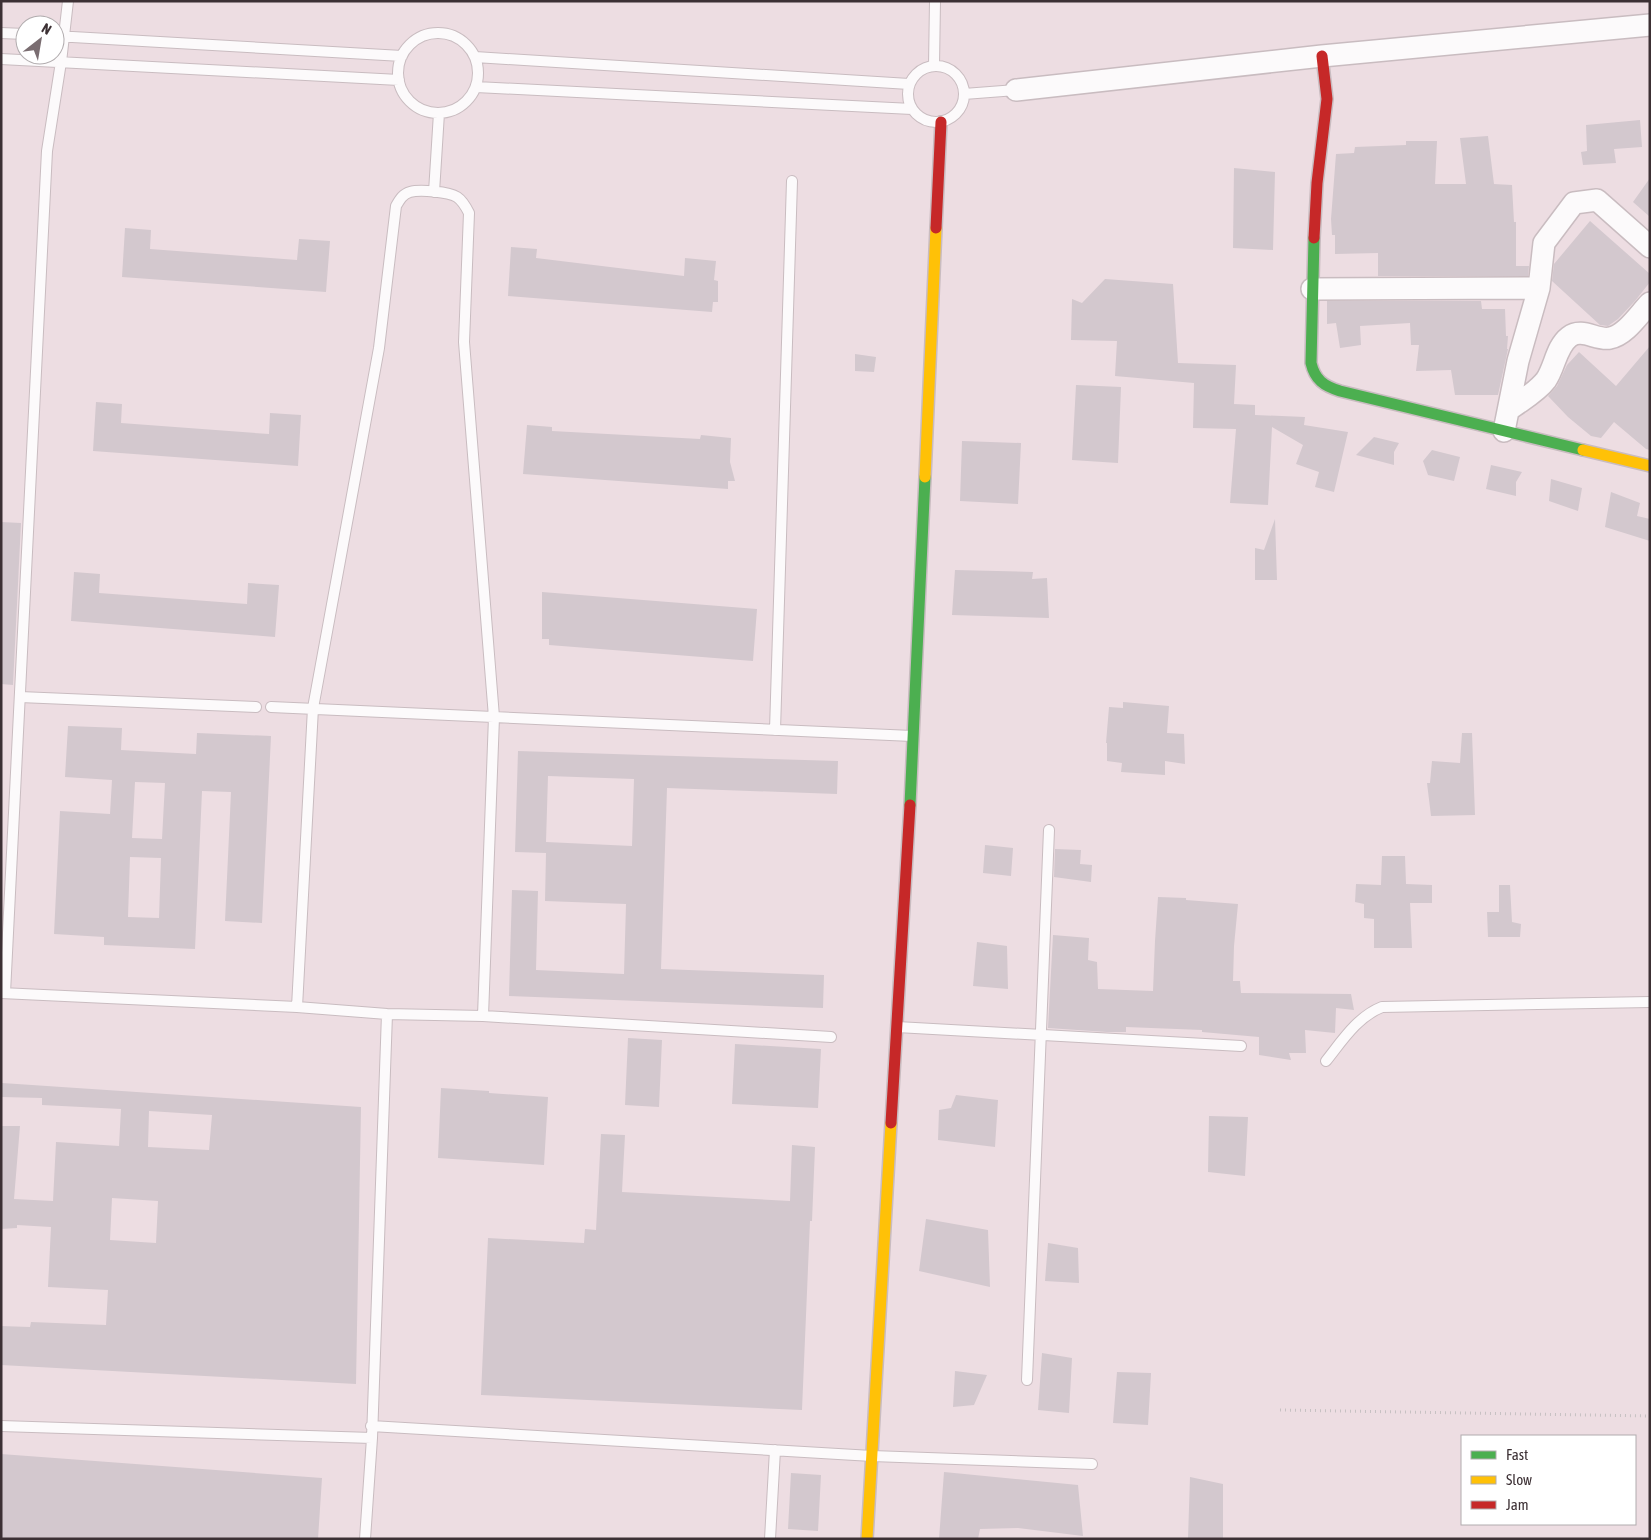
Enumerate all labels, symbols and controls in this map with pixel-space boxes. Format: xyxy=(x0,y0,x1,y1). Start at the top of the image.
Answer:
north arrow xyxy=(15,15,65,65)
text: N xyxy=(39,20,54,38)
legend xyxy=(1461,1435,1636,1525)
text: Fast xyxy=(1506,1446,1528,1463)
text: Slow xyxy=(1506,1471,1532,1488)
text: Jam xyxy=(1506,1496,1529,1513)

